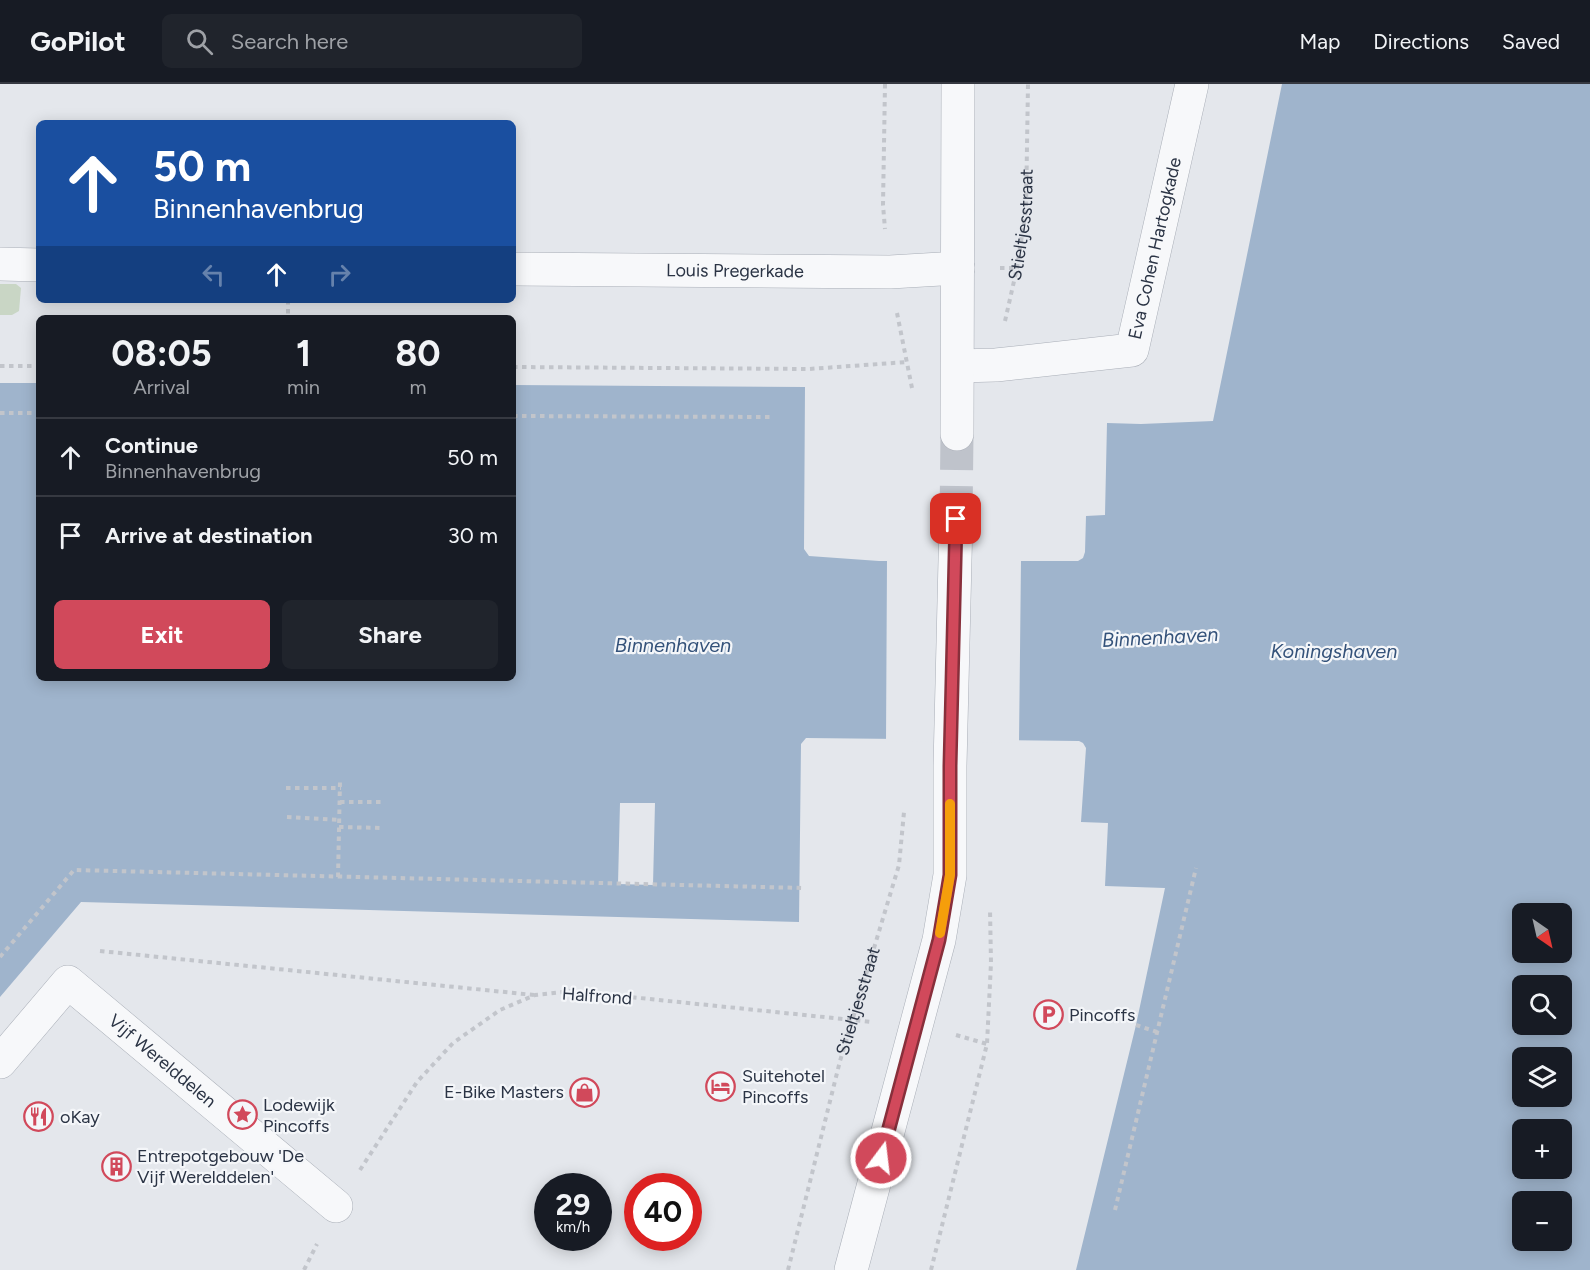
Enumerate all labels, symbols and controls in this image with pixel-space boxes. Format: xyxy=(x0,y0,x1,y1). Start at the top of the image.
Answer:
search box xyxy=(162,14,582,68)
text: GoPilot xyxy=(30,24,126,58)
icon: search xyxy=(183,25,216,58)
text: Search here xyxy=(231,28,348,55)
text: Map xyxy=(1299,29,1340,54)
text: Directions xyxy=(1373,29,1469,54)
text: Saved xyxy=(1502,29,1560,54)
text: 50 m xyxy=(153,141,251,192)
icon: ahead xyxy=(54,144,132,222)
street label: Eva Cohen Hartogkade xyxy=(1124,155,1186,342)
street label: Stieltjesstraat xyxy=(1004,169,1038,283)
text: Binnenhavenbrug xyxy=(153,192,364,225)
icon: left xyxy=(197,258,230,291)
icon: ahead xyxy=(260,258,293,291)
icon: right xyxy=(323,258,356,291)
street label: Louis Pregerkade xyxy=(666,259,804,282)
text: 08:05 xyxy=(111,332,212,375)
text: 1 xyxy=(296,332,311,375)
text: 80 xyxy=(395,332,441,375)
text: Arrival xyxy=(133,375,190,399)
text: min xyxy=(287,375,320,399)
text: m xyxy=(409,375,426,399)
text: Continue xyxy=(105,432,198,459)
icon: ahead xyxy=(54,441,87,474)
text: 50 m xyxy=(447,444,498,471)
text: Binnenhavenbrug xyxy=(105,459,261,483)
pin xyxy=(930,493,981,544)
icon: arrive xyxy=(939,502,972,535)
icon: arrive xyxy=(54,519,87,552)
text: Arrive at destination xyxy=(105,522,313,549)
text: 30 m xyxy=(448,522,498,549)
button: Exit xyxy=(54,600,270,669)
button: Share xyxy=(282,600,498,669)
water label: Binnenhaven xyxy=(1101,622,1219,652)
water label: Binnenhaven xyxy=(615,633,731,657)
water label: Koningshaven xyxy=(1271,639,1397,663)
north arrow xyxy=(1512,903,1572,963)
map controls xyxy=(1512,903,1572,1251)
street label: Stieltjesstraat xyxy=(831,944,885,1058)
button: search xyxy=(1512,975,1572,1035)
street label: Halfrond xyxy=(561,983,633,1009)
parking icon: Pincoffs xyxy=(1032,999,1064,1031)
place label: Pincoffs xyxy=(1069,1004,1136,1026)
street label: Vijf Werelddelen xyxy=(104,1010,221,1112)
button: layers xyxy=(1512,1047,1572,1107)
place label: Suitehotel Pincoffs xyxy=(742,1065,825,1108)
hotel icon: Suitehotel Pincoffs xyxy=(705,1070,737,1102)
shop icon: E-Bike Masters xyxy=(569,1076,601,1108)
place label: E-Bike Masters xyxy=(444,1081,564,1103)
place label: Lodewijk Pincoffs xyxy=(263,1094,335,1137)
place icon: Lodewijk Pincoffs xyxy=(226,1099,258,1131)
restaurant icon: oKay xyxy=(23,1101,55,1133)
place label: oKay xyxy=(60,1106,100,1128)
button: + xyxy=(1512,1119,1572,1179)
position arrow xyxy=(849,1126,913,1190)
place label: Entrepotgebouw 'De Vijf Werelddelen' xyxy=(137,1145,304,1188)
building icon: Entrepotgebouw 'De Vijf Werelddelen' xyxy=(100,1150,132,1182)
speed limit sign: 40 xyxy=(624,1173,702,1251)
text: 29 xyxy=(556,1186,590,1223)
button: − xyxy=(1512,1191,1572,1251)
text: km/h xyxy=(556,1218,590,1236)

